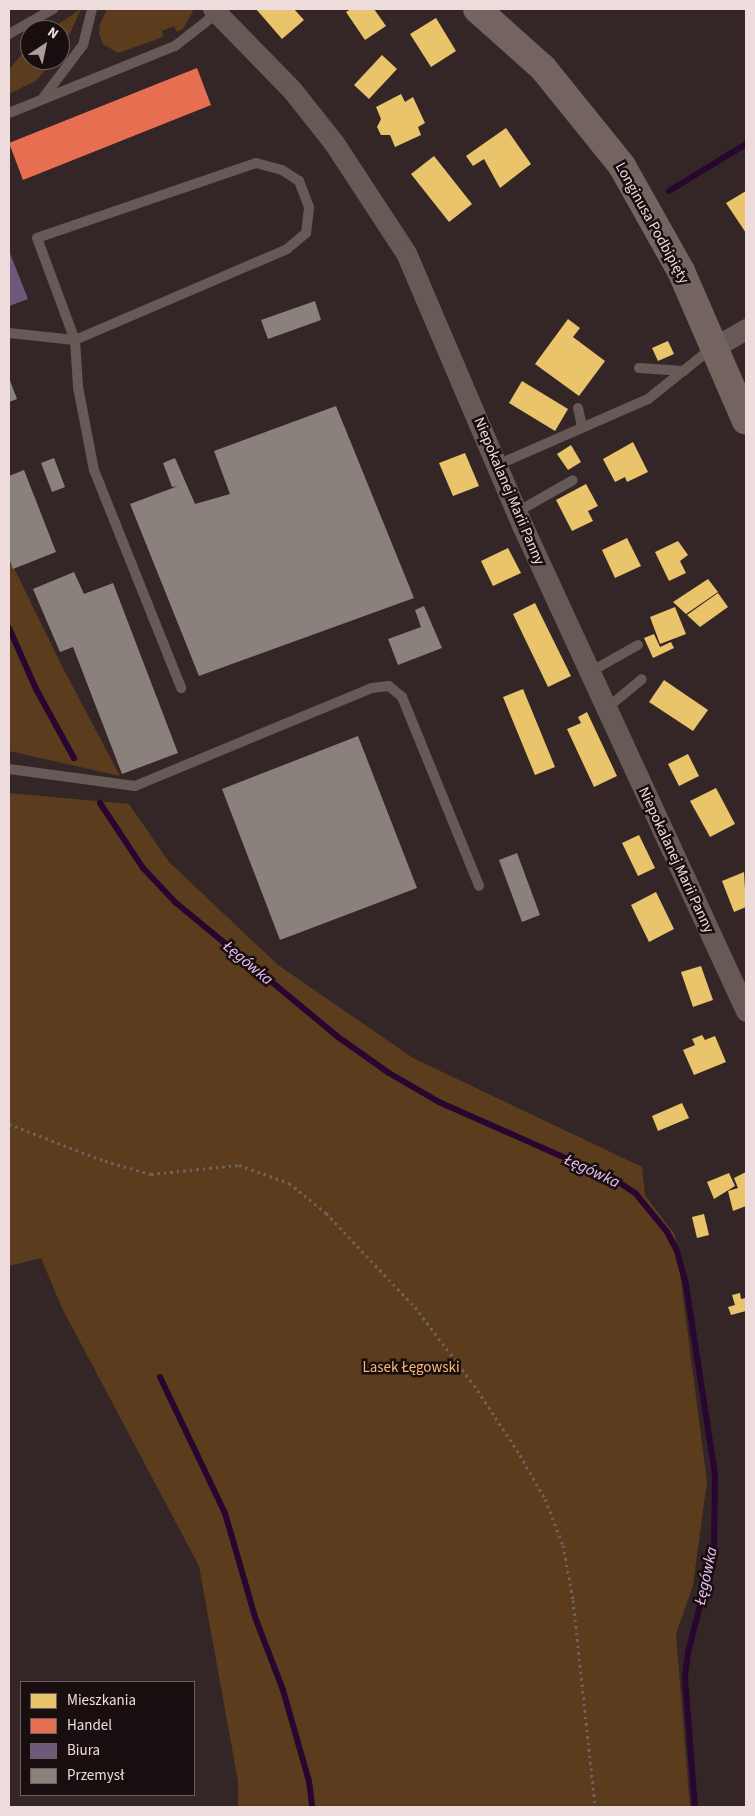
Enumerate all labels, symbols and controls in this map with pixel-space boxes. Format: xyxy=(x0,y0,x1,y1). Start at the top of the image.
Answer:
north arrow xyxy=(20,20,70,70)
text: N xyxy=(43,22,62,44)
street label: Longinusa Podbipięty xyxy=(611,159,693,287)
street label: Niepokalanej Marii Panny xyxy=(470,414,548,568)
street label: Niepokalanej Marii Panny xyxy=(634,784,718,936)
water label: Łęgówka xyxy=(219,937,277,989)
water label: Łęgówka xyxy=(561,1150,623,1192)
park label: Lasek Łęgowski xyxy=(362,1359,460,1377)
water label: Łęgówka xyxy=(690,1545,722,1607)
legend xyxy=(20,1681,195,1796)
text: Mieszkania xyxy=(67,1690,136,1711)
text: Handel xyxy=(67,1715,112,1736)
text: Biura xyxy=(67,1740,100,1761)
text: Przemysł xyxy=(67,1765,125,1786)

